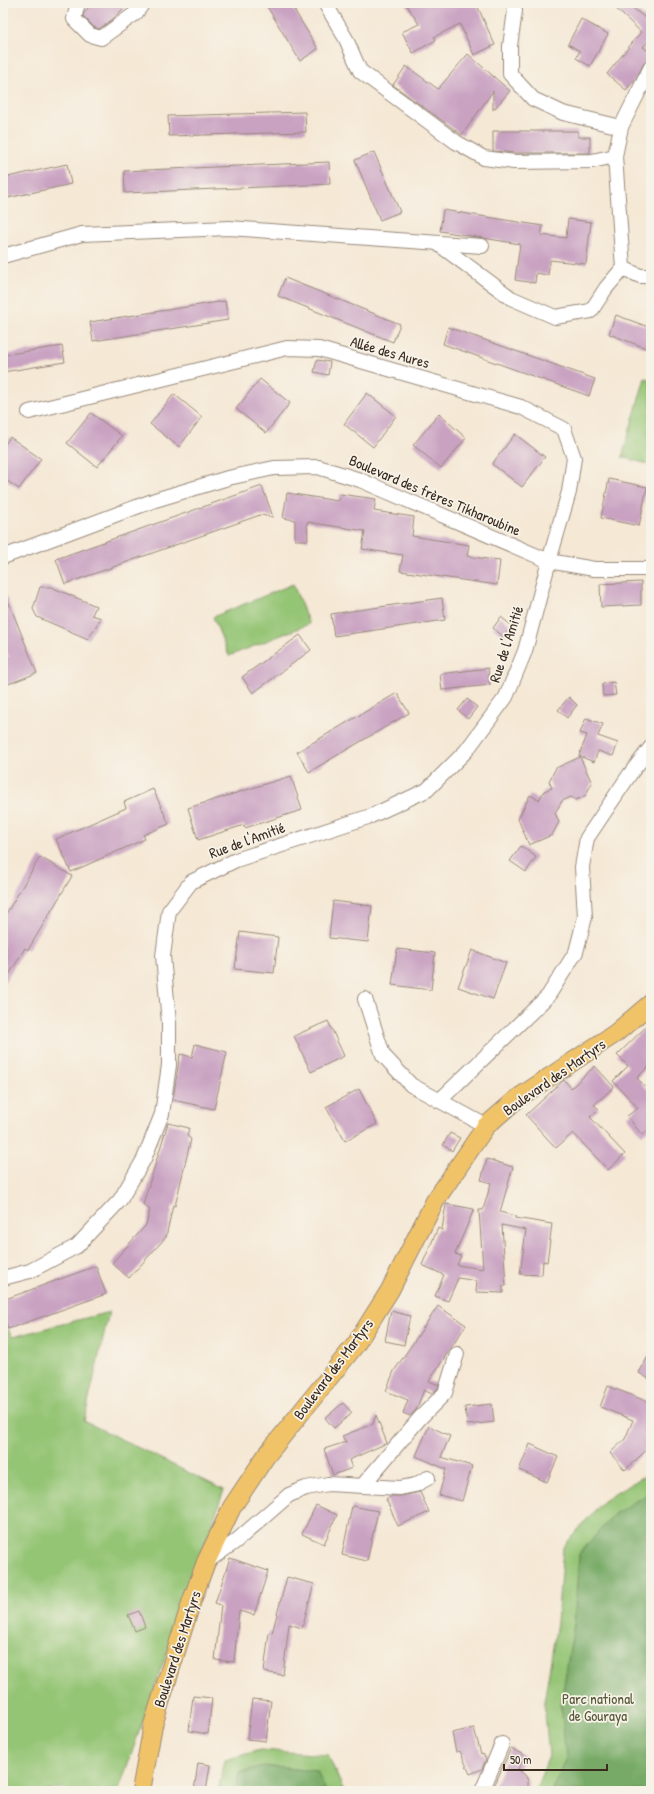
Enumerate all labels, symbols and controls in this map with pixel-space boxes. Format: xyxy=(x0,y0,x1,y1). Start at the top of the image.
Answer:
street label: Allée des Aures xyxy=(348,331,432,373)
street label: Boulevard des frères Tikharoubine xyxy=(346,449,524,541)
street label: Rue de l'Amitié xyxy=(484,603,528,685)
street label: Rue de l'Amitié xyxy=(206,817,288,863)
street label: Boulevard des Martyrs xyxy=(498,1033,610,1120)
street label: Boulevard des Martyrs xyxy=(288,1314,378,1424)
street label: Boulevard des Martyrs xyxy=(148,1588,206,1710)
park label: Parc national de Gouraya xyxy=(562,1688,634,1726)
scale bar xyxy=(504,1746,607,1772)
text: 50 m xyxy=(510,1751,531,1768)

